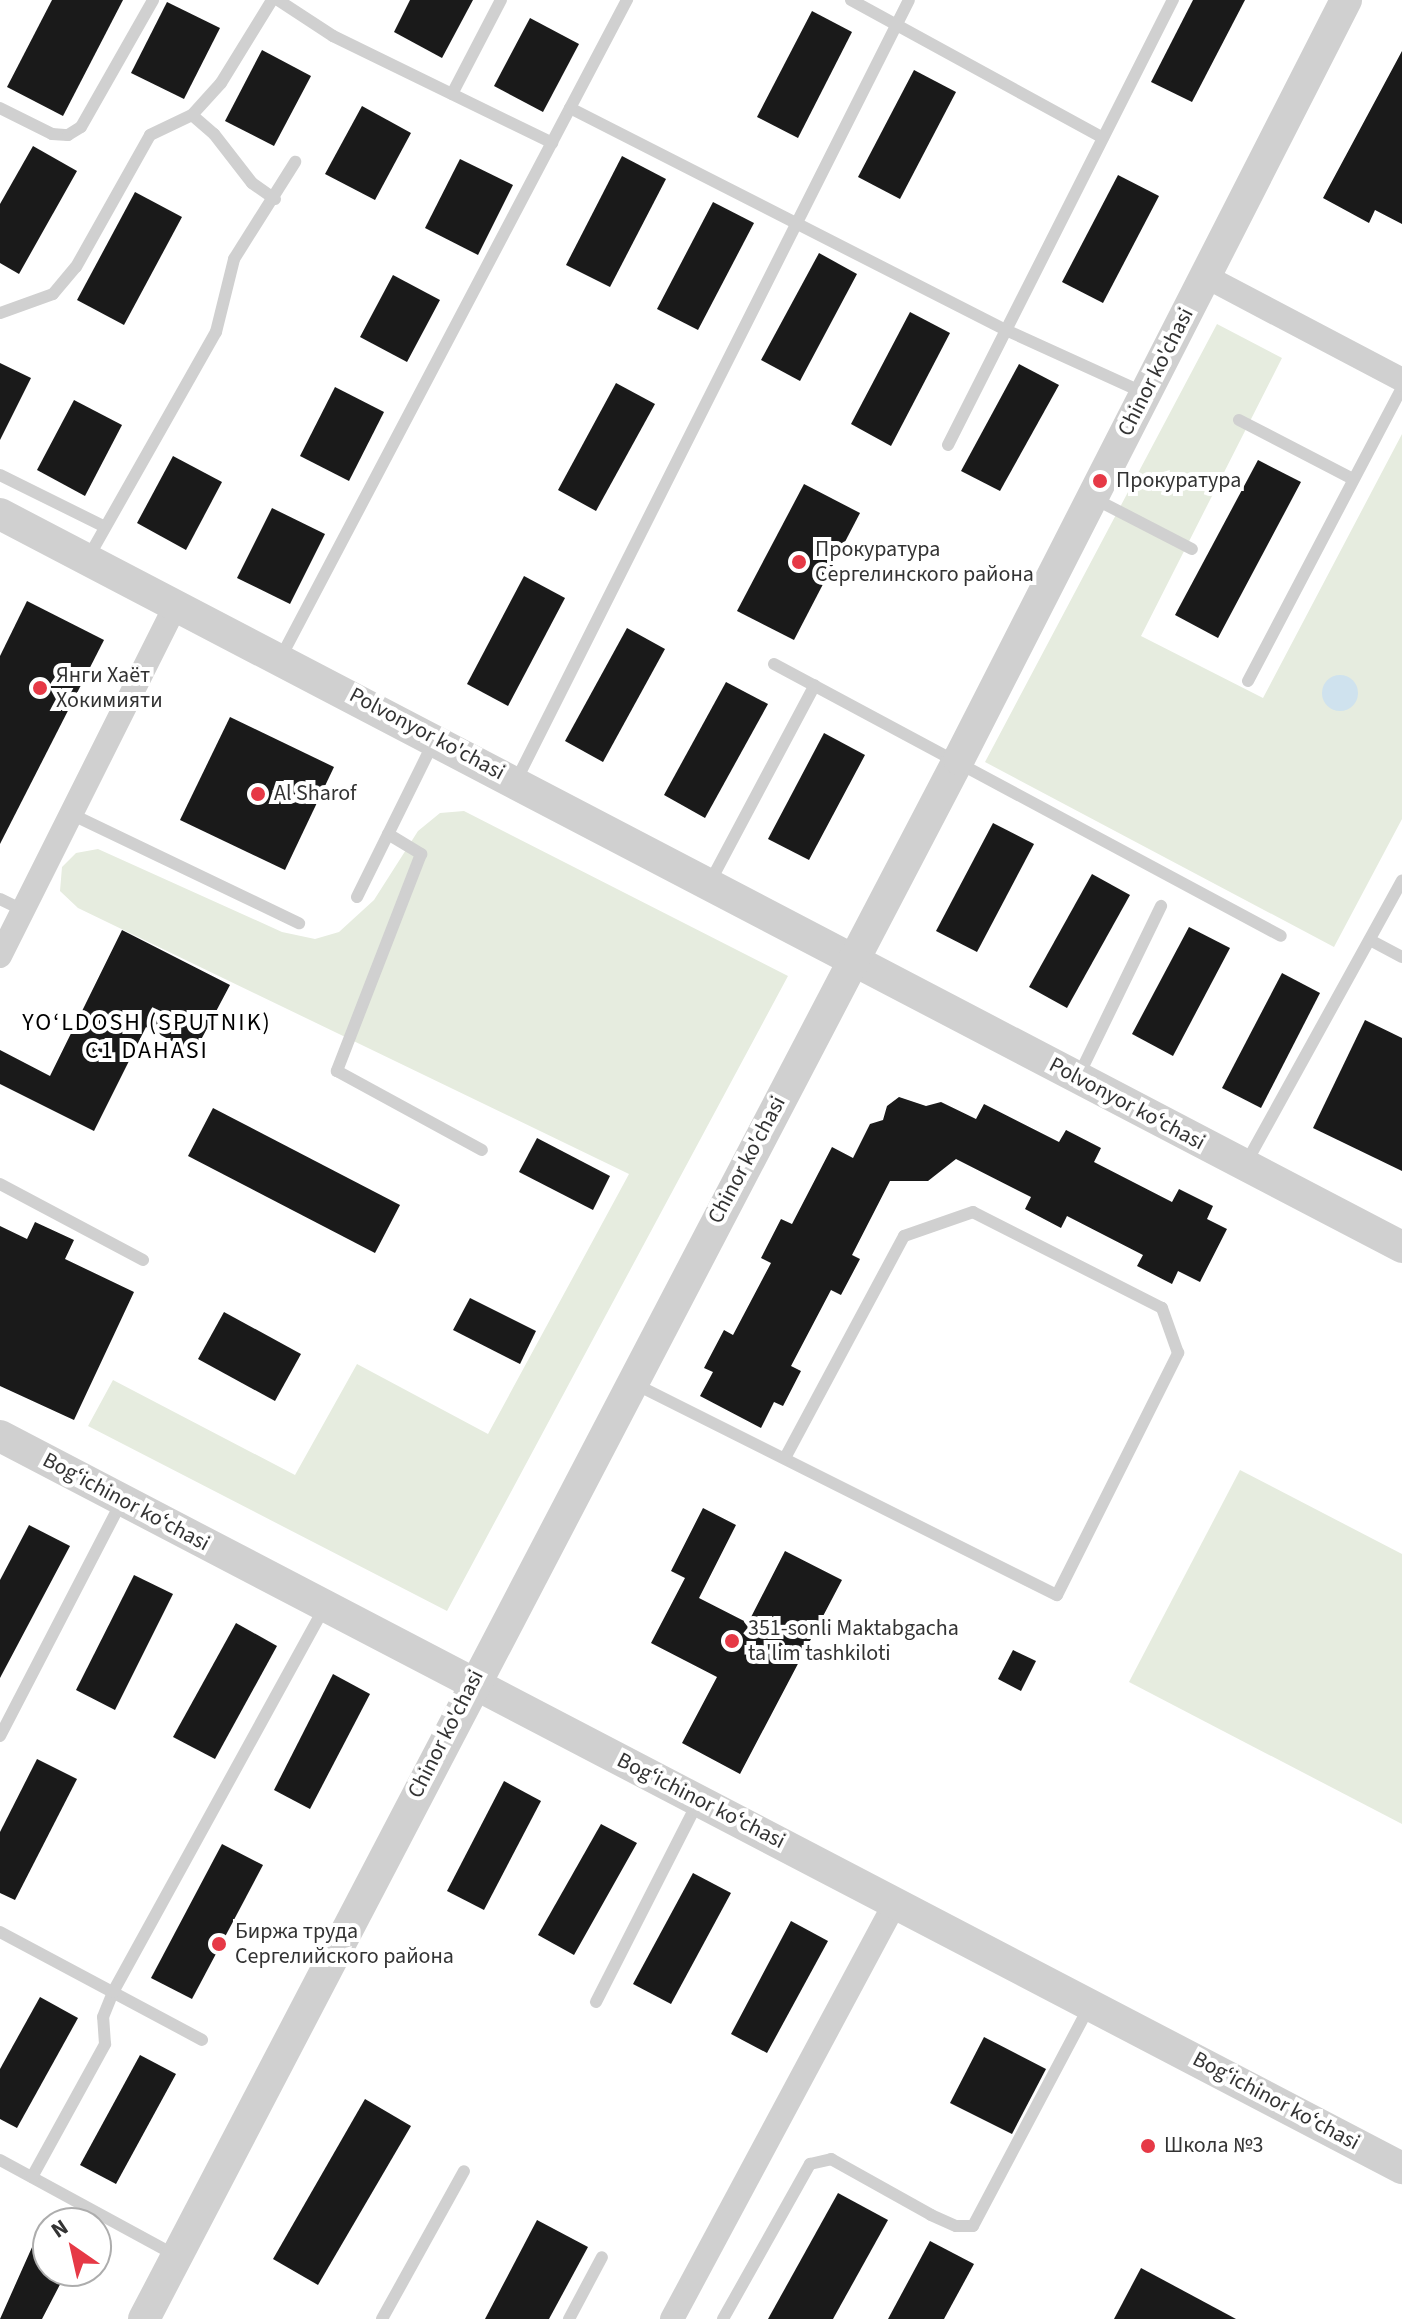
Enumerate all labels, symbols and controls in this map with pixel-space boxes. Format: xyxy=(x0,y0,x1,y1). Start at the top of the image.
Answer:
street label: Chinor ko'chasi xyxy=(1112,304,1200,440)
place label: Прокуратура xyxy=(1116,468,1241,494)
marker: Прокуратура xyxy=(1091,472,1109,490)
place label: Прокуратура Сергелинского района xyxy=(815,536,1034,588)
marker: Прокуратура Сергелинского района xyxy=(790,553,808,571)
place label: Янги Хаёт Хокимияти xyxy=(56,662,163,714)
marker: Янги Хаёт Хокимияти xyxy=(31,679,49,697)
street label: Polvonyor ko'chasi xyxy=(345,682,509,786)
place label: Al Sharof xyxy=(274,781,356,807)
marker: Al Sharof xyxy=(249,785,267,803)
district label: YO‘LDOSH (SPUTNIK) C1 DAHASI xyxy=(22,1009,272,1065)
street label: Polvonyor koʻchasi xyxy=(1045,1052,1209,1156)
street label: Chinor ko'chasi xyxy=(702,1092,792,1228)
street label: Bogʻichinor koʻchasi xyxy=(38,1447,214,1557)
place label: 351-sonli Maktabgacha ta'lim tashkiloti xyxy=(748,1615,959,1666)
marker: 351-sonli Maktabgacha ta'lim tashkiloti xyxy=(723,1632,741,1650)
street label: Chinor ko'chasi xyxy=(402,1666,490,1802)
street label: Bogʻichinor koʻchasi xyxy=(613,1747,789,1855)
place label: Биржа труда Сергелийского района xyxy=(235,1918,454,1970)
marker: Биржа труда Сергелийского района xyxy=(210,1935,228,1953)
street label: Bogʻichinor koʻchasi xyxy=(1188,2046,1364,2156)
place label: Школа №3 xyxy=(1164,2133,1263,2159)
marker: Школа №3 xyxy=(1139,2137,1157,2155)
north arrow xyxy=(32,2207,112,2287)
text: N xyxy=(45,2211,75,2246)

